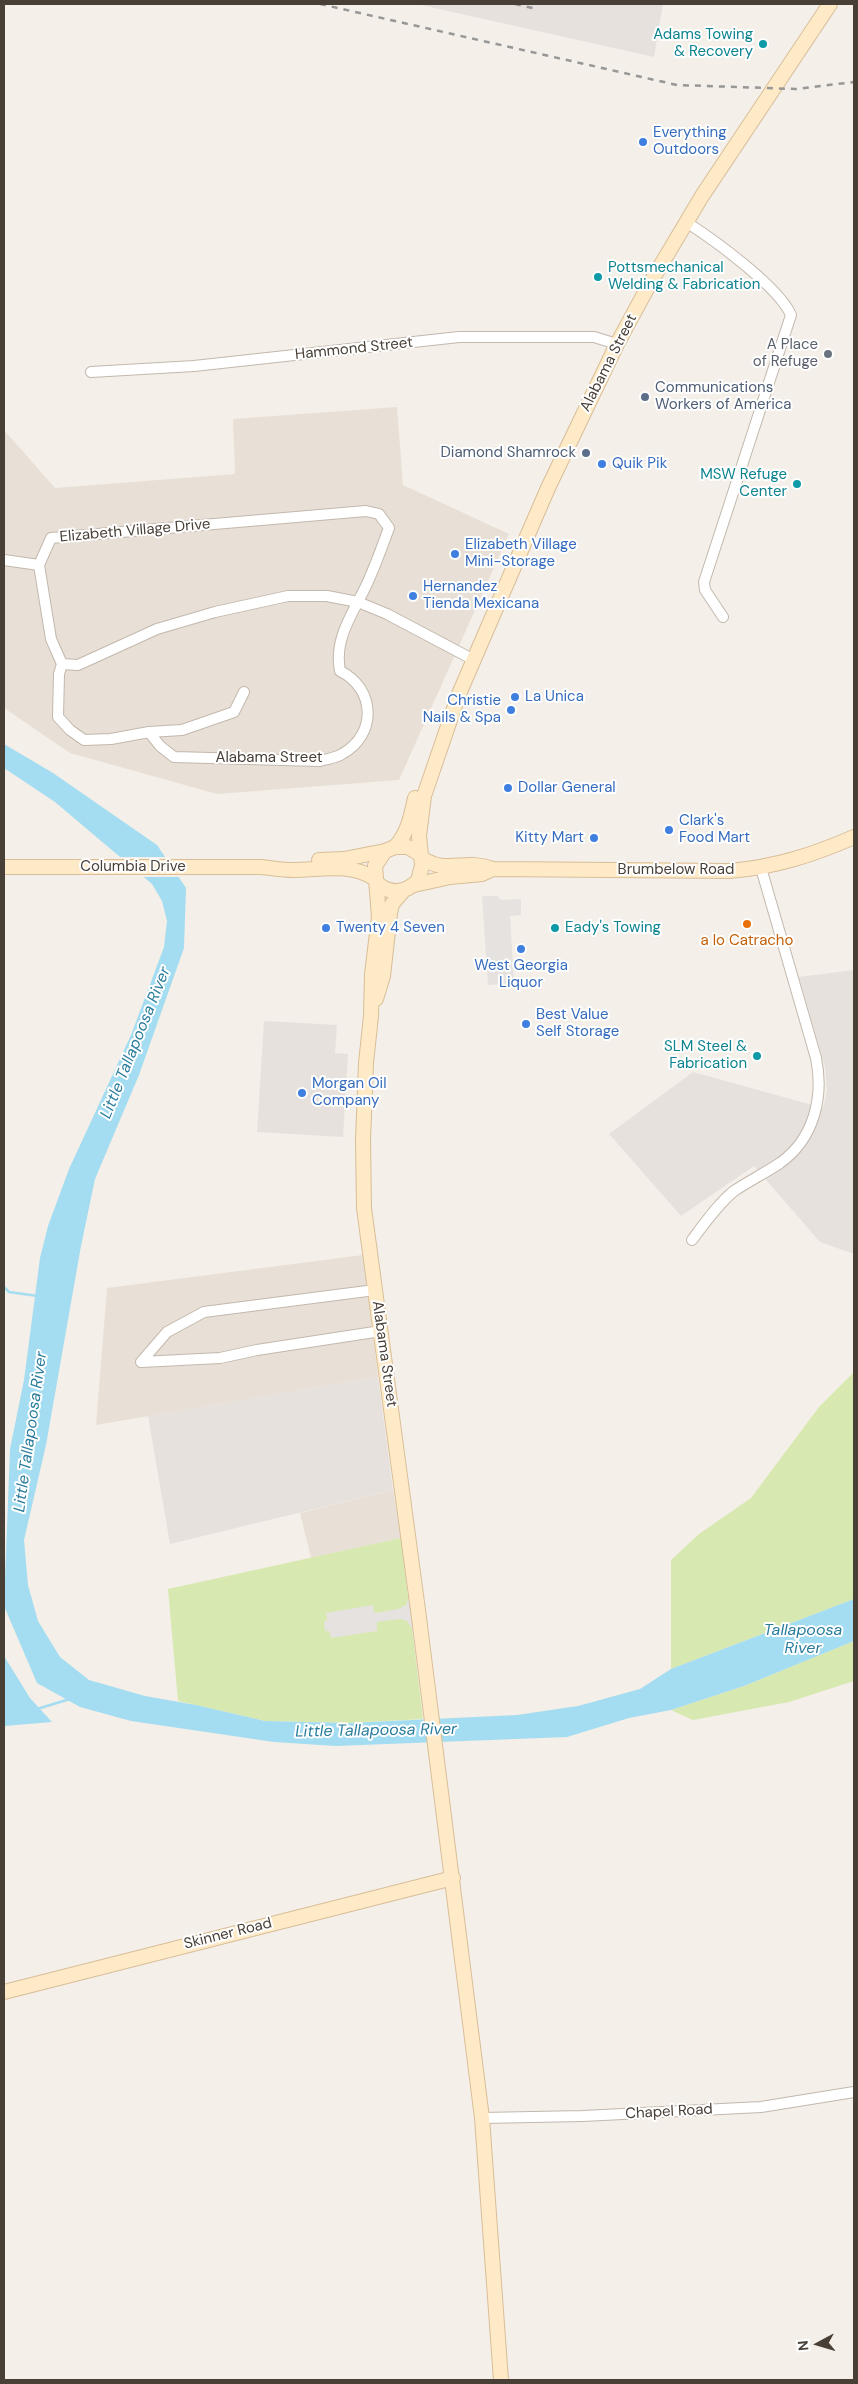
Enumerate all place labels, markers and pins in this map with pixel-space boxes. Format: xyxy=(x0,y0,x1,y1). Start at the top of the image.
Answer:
place label: Adams Towing & Recovery xyxy=(653,26,753,61)
marker: Adams Towing & Recovery xyxy=(757,38,769,50)
place label: Everything Outdoors xyxy=(653,124,726,159)
marker: Everything Outdoors xyxy=(637,136,649,148)
place label: Pottsmechanical Welding & Fabrication xyxy=(608,259,760,294)
marker: Pottsmechanical Welding & Fabrication xyxy=(592,271,604,283)
place label: A Place of Refuge xyxy=(753,336,818,371)
marker: A Place of Refuge xyxy=(822,348,834,360)
place label: Communications Workers of America xyxy=(655,379,792,414)
marker: Communications Workers of America xyxy=(639,391,651,403)
place label: Diamond Shamrock xyxy=(441,444,576,462)
marker: Diamond Shamrock xyxy=(580,447,592,459)
place label: Quik Pik xyxy=(612,455,667,473)
marker: Quik Pik xyxy=(596,458,608,470)
place label: MSW Refuge Center xyxy=(700,466,787,501)
marker: MSW Refuge Center xyxy=(791,478,803,490)
place label: Elizabeth Village Mini-Storage xyxy=(465,536,577,571)
marker: Elizabeth Village Mini-Storage xyxy=(449,548,461,560)
place label: Hernandez Tienda Mexicana xyxy=(423,578,539,613)
marker: Hernandez Tienda Mexicana xyxy=(407,590,419,602)
place label: La Unica xyxy=(525,688,584,706)
marker: La Unica xyxy=(509,691,521,703)
place label: Christie Nails & Spa xyxy=(423,692,501,727)
marker: Christie Nails & Spa xyxy=(505,704,517,716)
place label: Dollar General xyxy=(518,779,616,797)
marker: Dollar General xyxy=(502,782,514,794)
place label: Clark's Food Mart xyxy=(679,812,750,847)
marker: Clark's Food Mart xyxy=(663,824,675,836)
place label: Kitty Mart xyxy=(515,829,584,847)
marker: Kitty Mart xyxy=(588,832,600,844)
marker: a lo Catracho xyxy=(741,918,753,930)
place label: Twenty 4 Seven xyxy=(336,919,445,937)
place label: Eady's Towing xyxy=(565,919,661,937)
marker: Twenty 4 Seven xyxy=(320,922,332,934)
marker: Eady's Towing xyxy=(549,922,561,934)
place label: a lo Catracho xyxy=(701,932,793,950)
marker: West Georgia Liquor xyxy=(515,943,527,955)
place label: West Georgia Liquor xyxy=(474,957,568,992)
place label: Best Value Self Storage xyxy=(536,1006,619,1041)
marker: Best Value Self Storage xyxy=(520,1018,532,1030)
place label: SLM Steel & Fabrication xyxy=(664,1038,747,1073)
marker: SLM Steel & Fabrication xyxy=(751,1050,763,1062)
place label: Morgan Oil Company xyxy=(312,1075,387,1110)
marker: Morgan Oil Company xyxy=(296,1087,308,1099)

